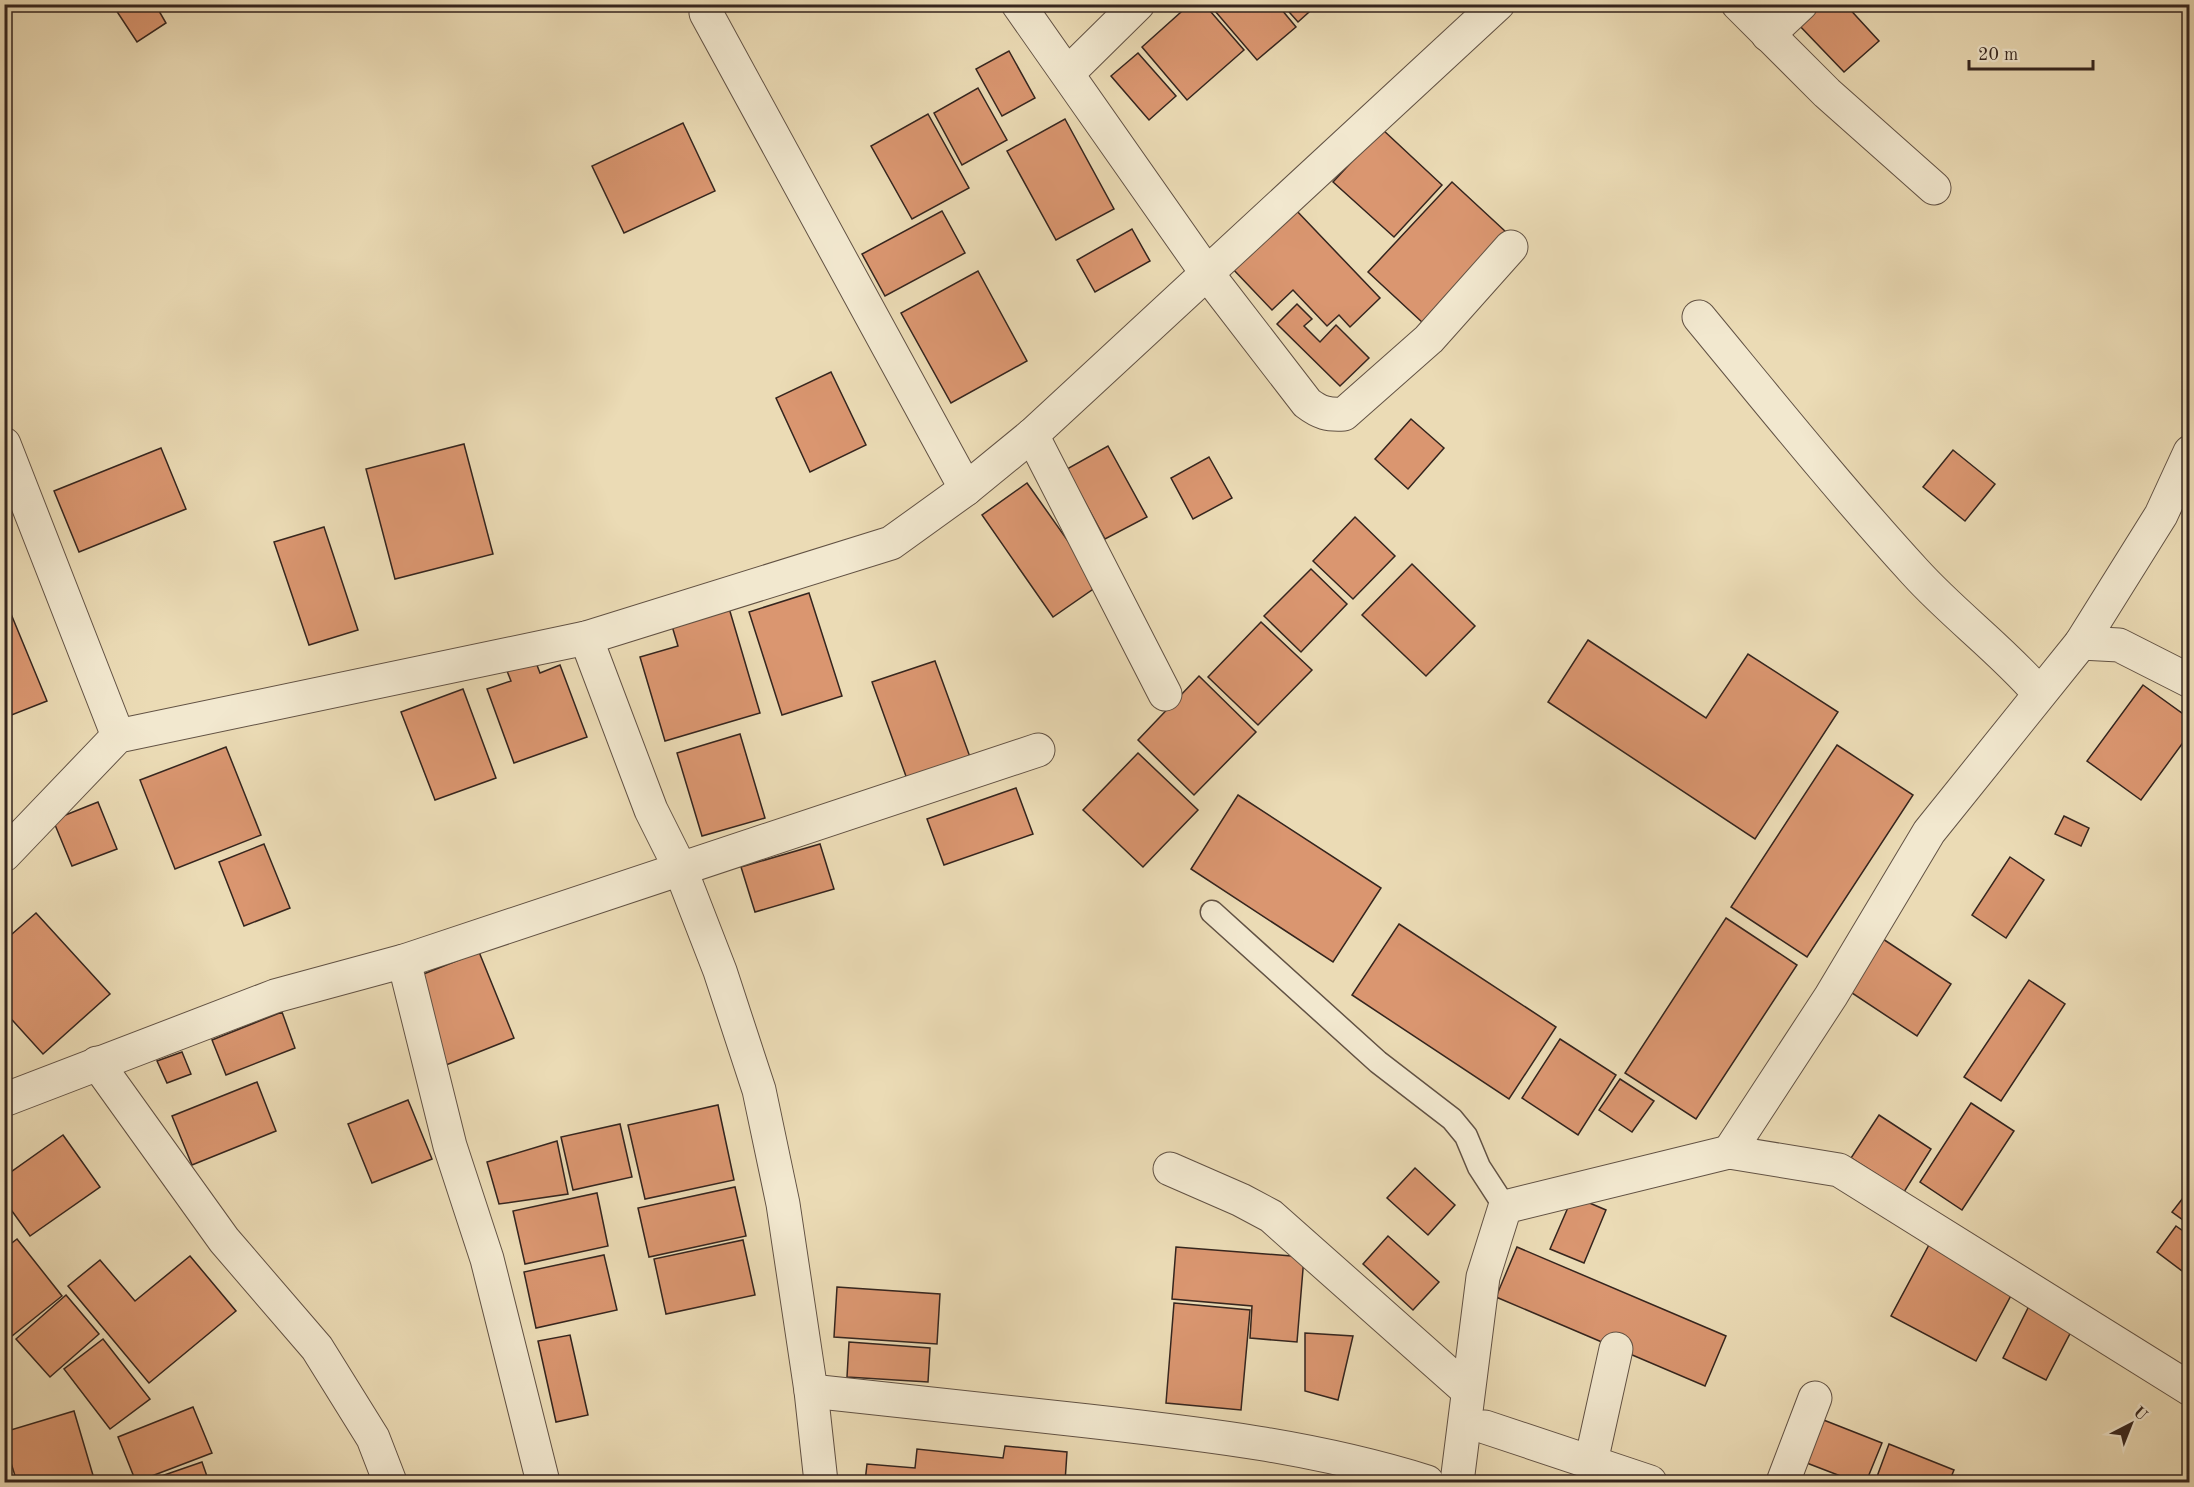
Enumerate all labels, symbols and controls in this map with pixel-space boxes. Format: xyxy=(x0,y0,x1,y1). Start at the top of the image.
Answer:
scale bar xyxy=(1969,33,2094,71)
text: 20 m xyxy=(1978,46,2018,64)
north arrow xyxy=(2101,1394,2161,1454)
text: U xyxy=(2130,1404,2150,1425)

